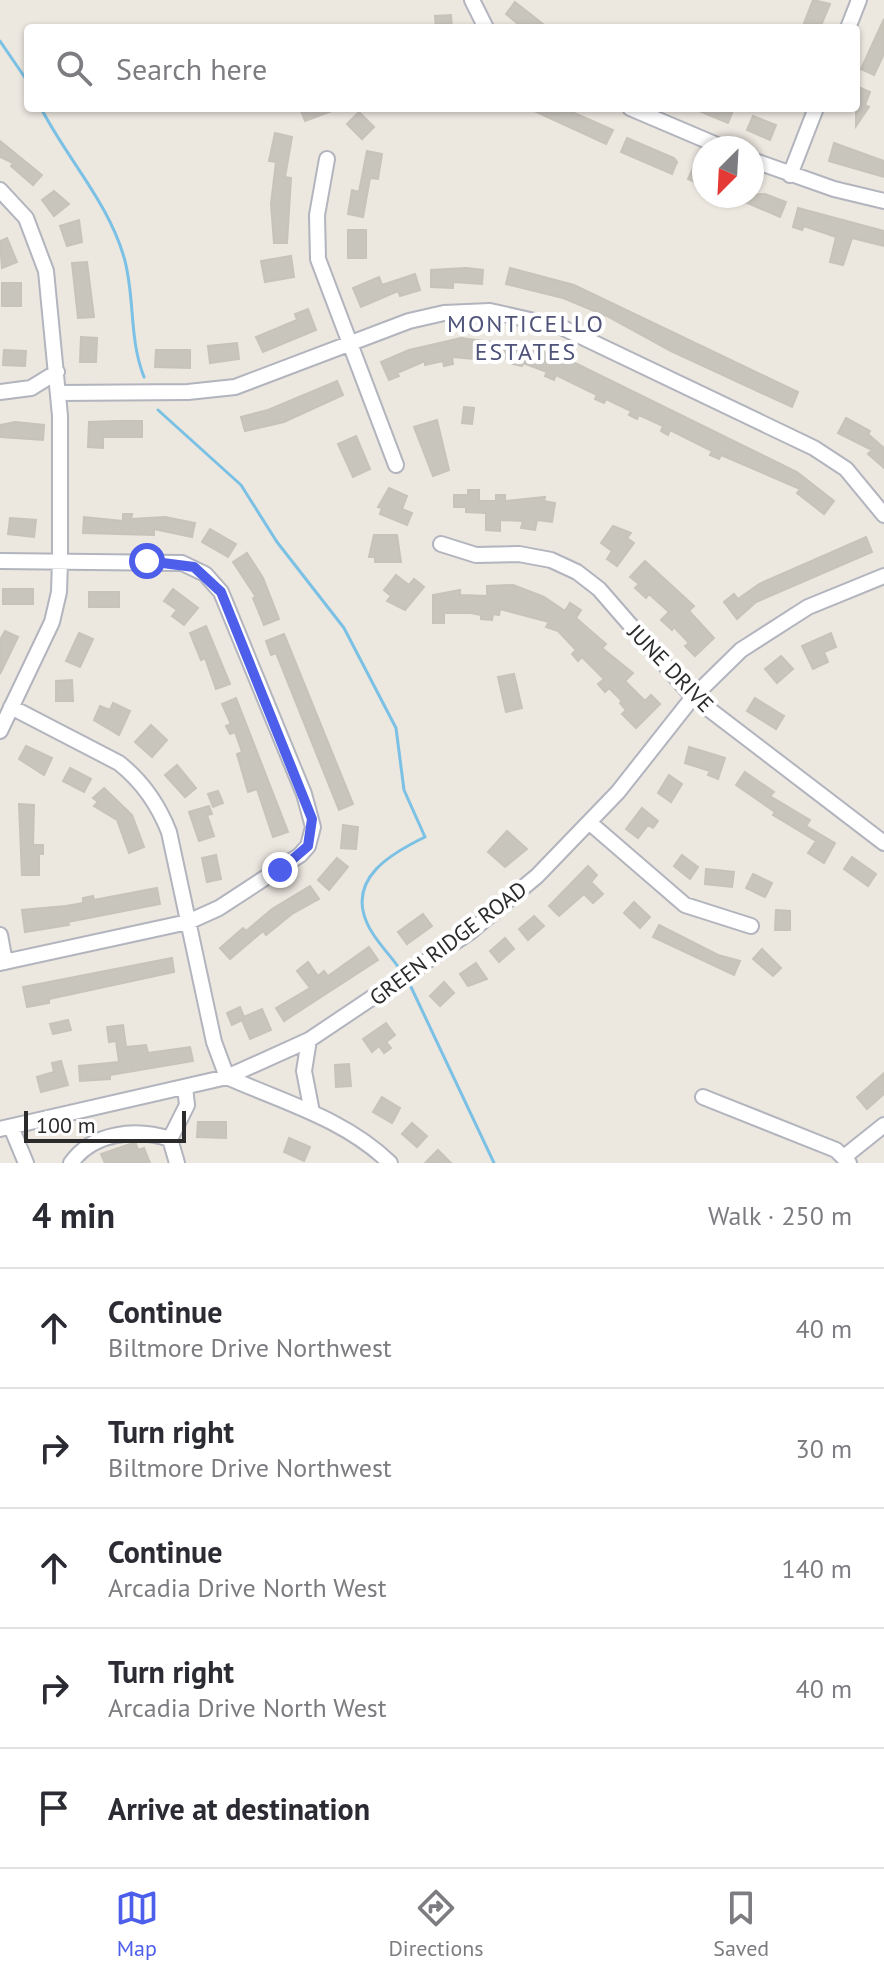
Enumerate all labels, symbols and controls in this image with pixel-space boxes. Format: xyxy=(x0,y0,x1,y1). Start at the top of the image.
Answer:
search box xyxy=(24,24,860,112)
icon: search xyxy=(52,46,96,90)
text: Search here xyxy=(116,49,267,88)
north arrow xyxy=(692,136,764,208)
district label: MONTICELLO ESTATES xyxy=(447,308,605,367)
route start xyxy=(129,543,165,579)
street label: JUNE DRIVE xyxy=(622,617,720,718)
route end xyxy=(262,852,298,888)
street label: GREEN RIDGE ROAD xyxy=(364,875,532,1011)
scale bar xyxy=(24,1107,186,1143)
text: 100 m xyxy=(36,1111,96,1139)
text: 4 min xyxy=(32,1193,115,1237)
text: Walk · 250 m xyxy=(708,1199,852,1232)
text: Continue xyxy=(108,1292,222,1331)
icon: ahead xyxy=(32,1306,76,1350)
text: 40 m xyxy=(796,1312,852,1345)
text: Biltmore Drive Northwest xyxy=(108,1331,392,1364)
text: Turn right xyxy=(108,1412,234,1451)
icon: right xyxy=(32,1426,76,1470)
text: 30 m xyxy=(796,1432,852,1465)
text: Biltmore Drive Northwest xyxy=(108,1451,392,1484)
text: Continue xyxy=(108,1532,222,1571)
icon: ahead xyxy=(32,1546,76,1590)
text: 140 m xyxy=(781,1552,852,1585)
text: Arcadia Drive North West xyxy=(108,1571,387,1604)
text: Turn right xyxy=(108,1652,234,1691)
icon: right xyxy=(32,1666,76,1710)
text: 40 m xyxy=(796,1672,852,1705)
text: Arcadia Drive North West xyxy=(108,1691,387,1724)
icon: arrive xyxy=(32,1786,76,1830)
text: Arrive at destination xyxy=(108,1789,370,1828)
tab: Map xyxy=(115,1886,159,1962)
tab: Directions xyxy=(388,1886,484,1962)
tab: Saved xyxy=(713,1886,769,1962)

